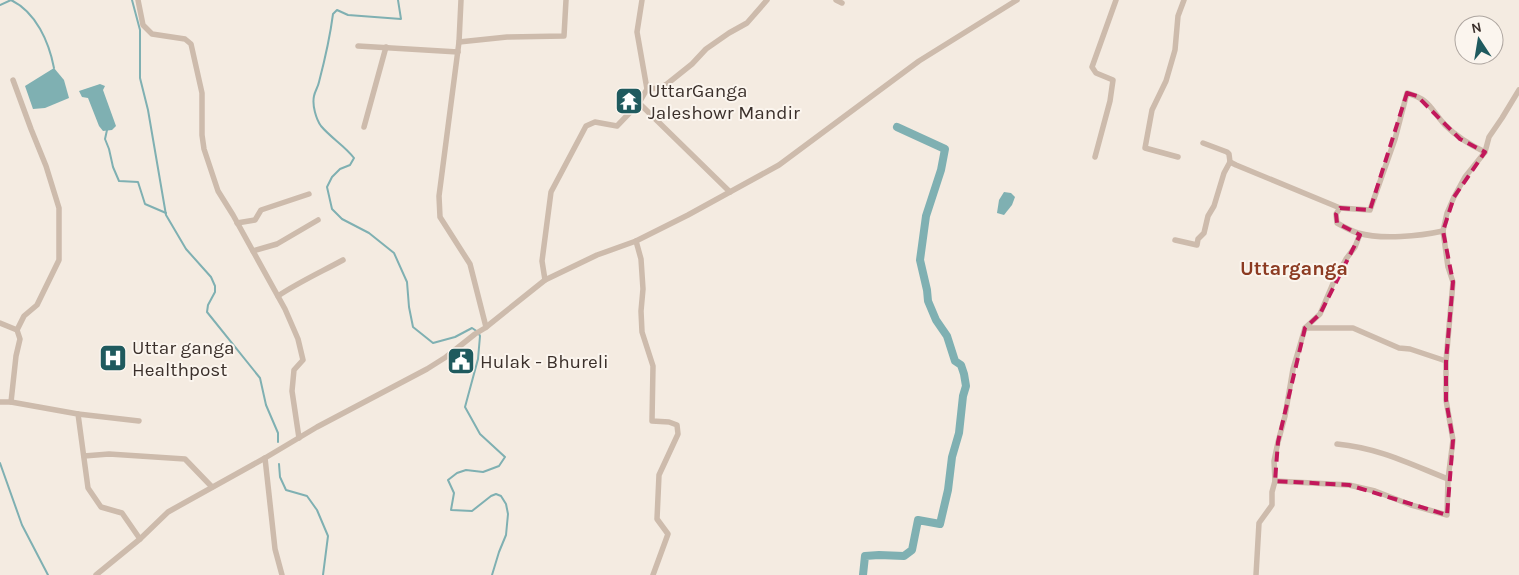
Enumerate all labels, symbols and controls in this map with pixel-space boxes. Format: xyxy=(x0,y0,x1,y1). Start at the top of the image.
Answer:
north arrow xyxy=(1454,15,1504,65)
text: N xyxy=(1470,18,1483,37)
place label: UttarGanga Jaleshowr Mandir xyxy=(648,80,800,124)
temple icon: UttarGanga Jaleshowr Mandir xyxy=(614,86,644,116)
district label: Uttarganga xyxy=(1240,257,1348,280)
place label: Uttar ganga Healthpost xyxy=(132,337,234,381)
hospital icon: Uttar ganga Healthpost xyxy=(98,343,128,373)
public building icon: Hulak - Bhureli xyxy=(446,346,476,376)
place label: Hulak - Bhureli xyxy=(480,351,609,373)

